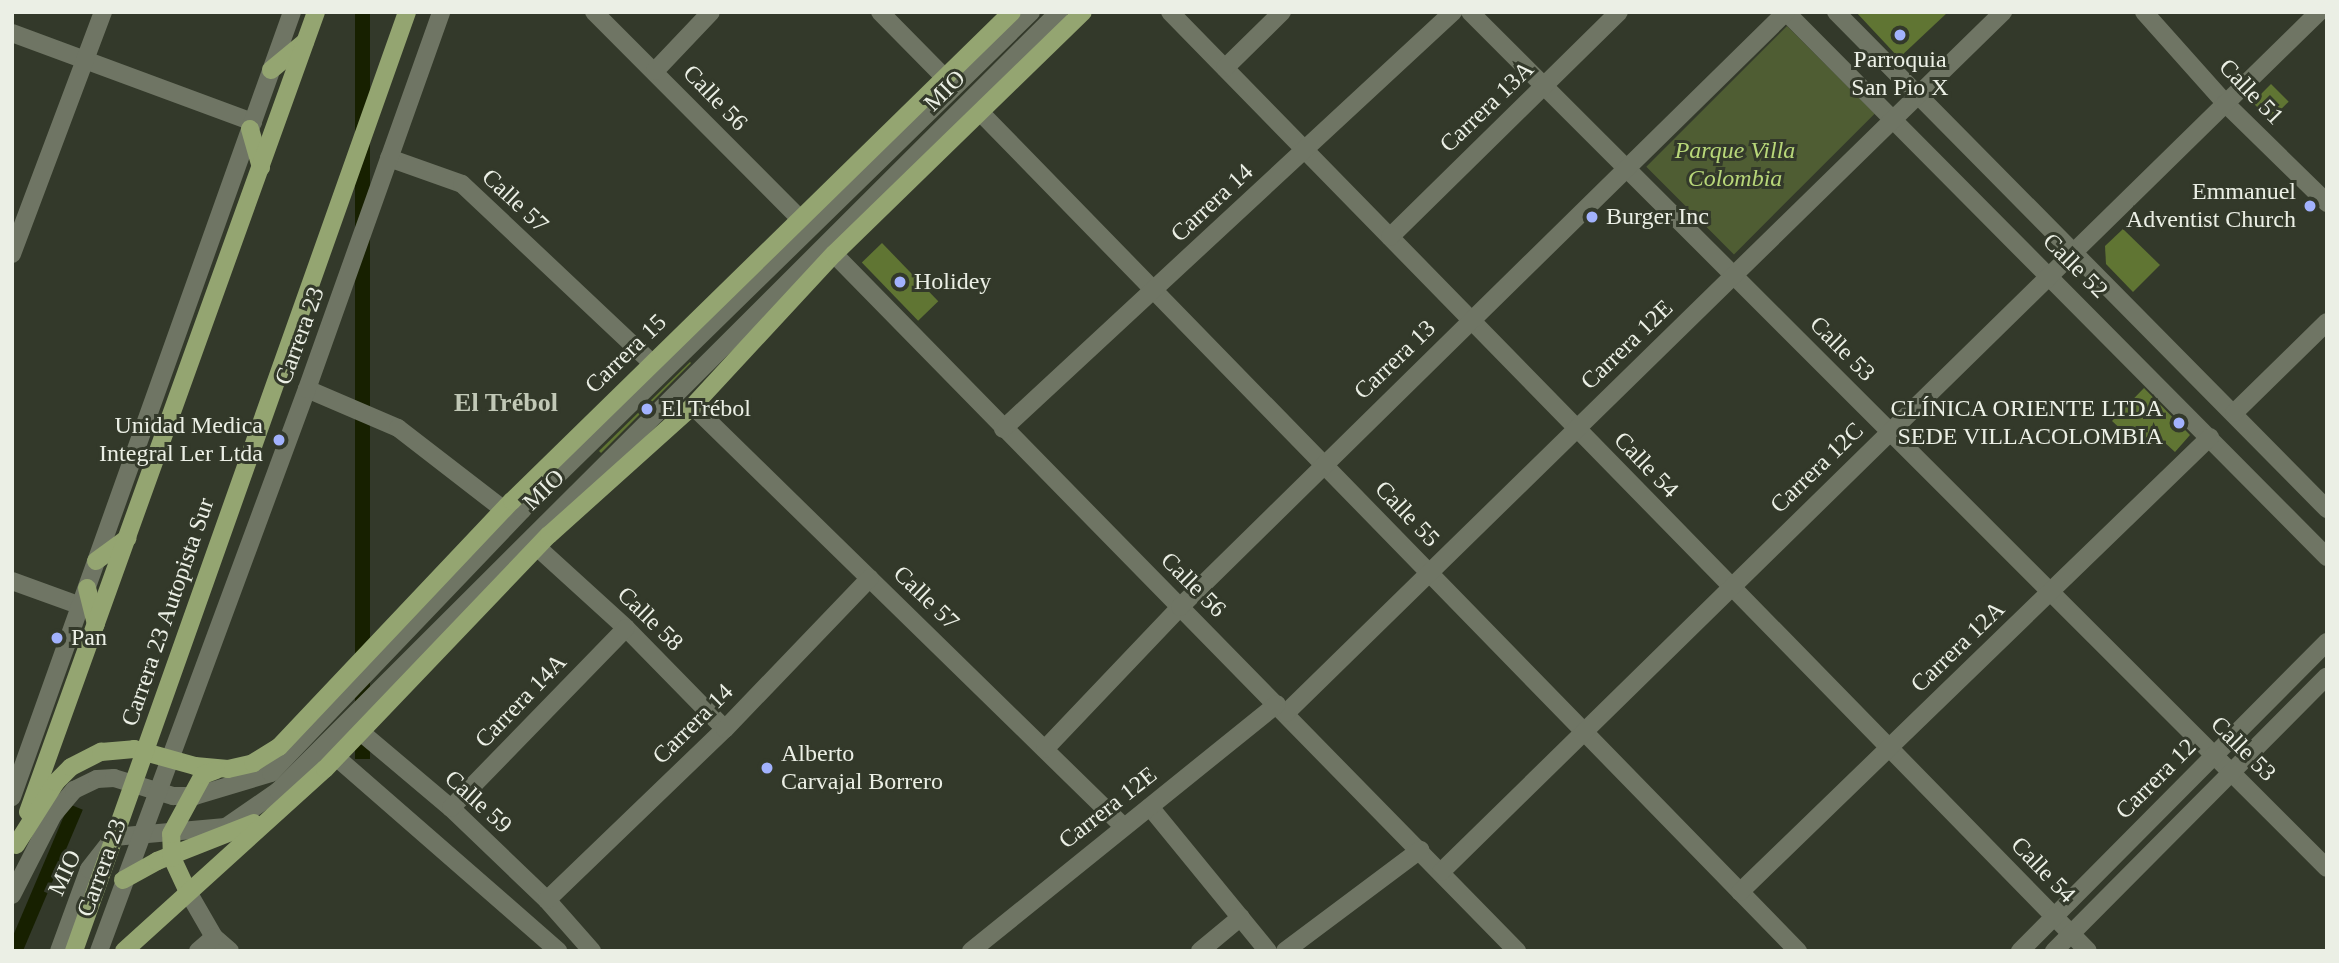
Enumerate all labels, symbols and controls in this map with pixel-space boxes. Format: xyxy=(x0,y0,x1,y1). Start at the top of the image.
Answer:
marker: Parroquia San Pio X xyxy=(1892,27,1908,43)
place label: Parroquia San Pio X xyxy=(1851,46,1949,102)
street label: Calle 51 xyxy=(2213,53,2289,131)
street label: Carrera 13A xyxy=(1434,55,1540,159)
street label: Calle 56 xyxy=(677,59,753,137)
street label: MIO xyxy=(918,64,972,118)
park label: Parque Villa Colombia xyxy=(1675,137,1795,193)
street label: Carrera 14 xyxy=(1165,158,1259,248)
street label: Calle 57 xyxy=(476,163,554,239)
place label: Emmanuel Adventist Church xyxy=(2126,178,2296,234)
marker: Emmanuel Adventist Church xyxy=(2302,198,2318,214)
place label: Burger Inc xyxy=(1606,203,1709,231)
marker: Burger Inc xyxy=(1584,209,1600,225)
street label: Calle 52 xyxy=(2036,227,2114,305)
place label: Holidey xyxy=(914,268,991,296)
marker: Holidey xyxy=(892,274,908,290)
street label: Carrera 23 xyxy=(269,283,331,389)
street label: Carrera 12E xyxy=(1575,294,1679,396)
street label: Carrera 15 xyxy=(579,308,673,400)
street label: Calle 53 xyxy=(1803,310,1881,388)
street label: Carrera 13 xyxy=(1348,314,1442,406)
district label: El Trébol xyxy=(454,387,558,419)
place label: El Trébol xyxy=(661,395,751,423)
place label: CLÍNICA ORIENTE LTDA SEDE VILLACOLOMBIA xyxy=(1889,395,2163,451)
marker: El Trébol xyxy=(639,401,655,417)
place label: Unidad Medica Integral Ler Ltda xyxy=(99,412,263,468)
marker: CLÍNICA ORIENTE LTDA SEDE VILLACOLOMBIA xyxy=(2169,413,2189,433)
street label: Carrera 12C xyxy=(1765,417,1869,519)
street label: Calle 54 xyxy=(1608,426,1684,504)
marker: Unidad Medica Integral Ler Ltda xyxy=(269,430,289,450)
street label: MIO xyxy=(517,463,571,517)
street label: Calle 55 xyxy=(1369,475,1445,553)
street label: Carrera 23 Autopista Sur xyxy=(115,494,221,730)
street label: Calle 56 xyxy=(1154,546,1232,624)
street label: Calle 57 xyxy=(887,560,965,636)
street label: Calle 58 xyxy=(611,581,689,657)
street label: Carrera 12A xyxy=(1905,595,2011,699)
place label: Pan xyxy=(71,624,107,652)
marker: Pan xyxy=(49,630,65,646)
street label: Carrera 14A xyxy=(469,648,573,754)
street label: Carrera 14 xyxy=(647,678,739,770)
street label: Calle 53 xyxy=(2204,710,2282,788)
street label: Carrera 12 xyxy=(2110,733,2202,825)
place label: Alberto Carvajal Borrero xyxy=(781,740,943,796)
marker: Alberto Carvajal Borrero xyxy=(759,760,775,776)
street label: Carrera 12E xyxy=(1053,761,1163,855)
street label: Calle 59 xyxy=(438,764,518,840)
street label: Carrera 23 xyxy=(71,815,133,921)
street label: Calle 54 xyxy=(2005,831,2081,909)
street label: MIO xyxy=(42,846,88,900)

